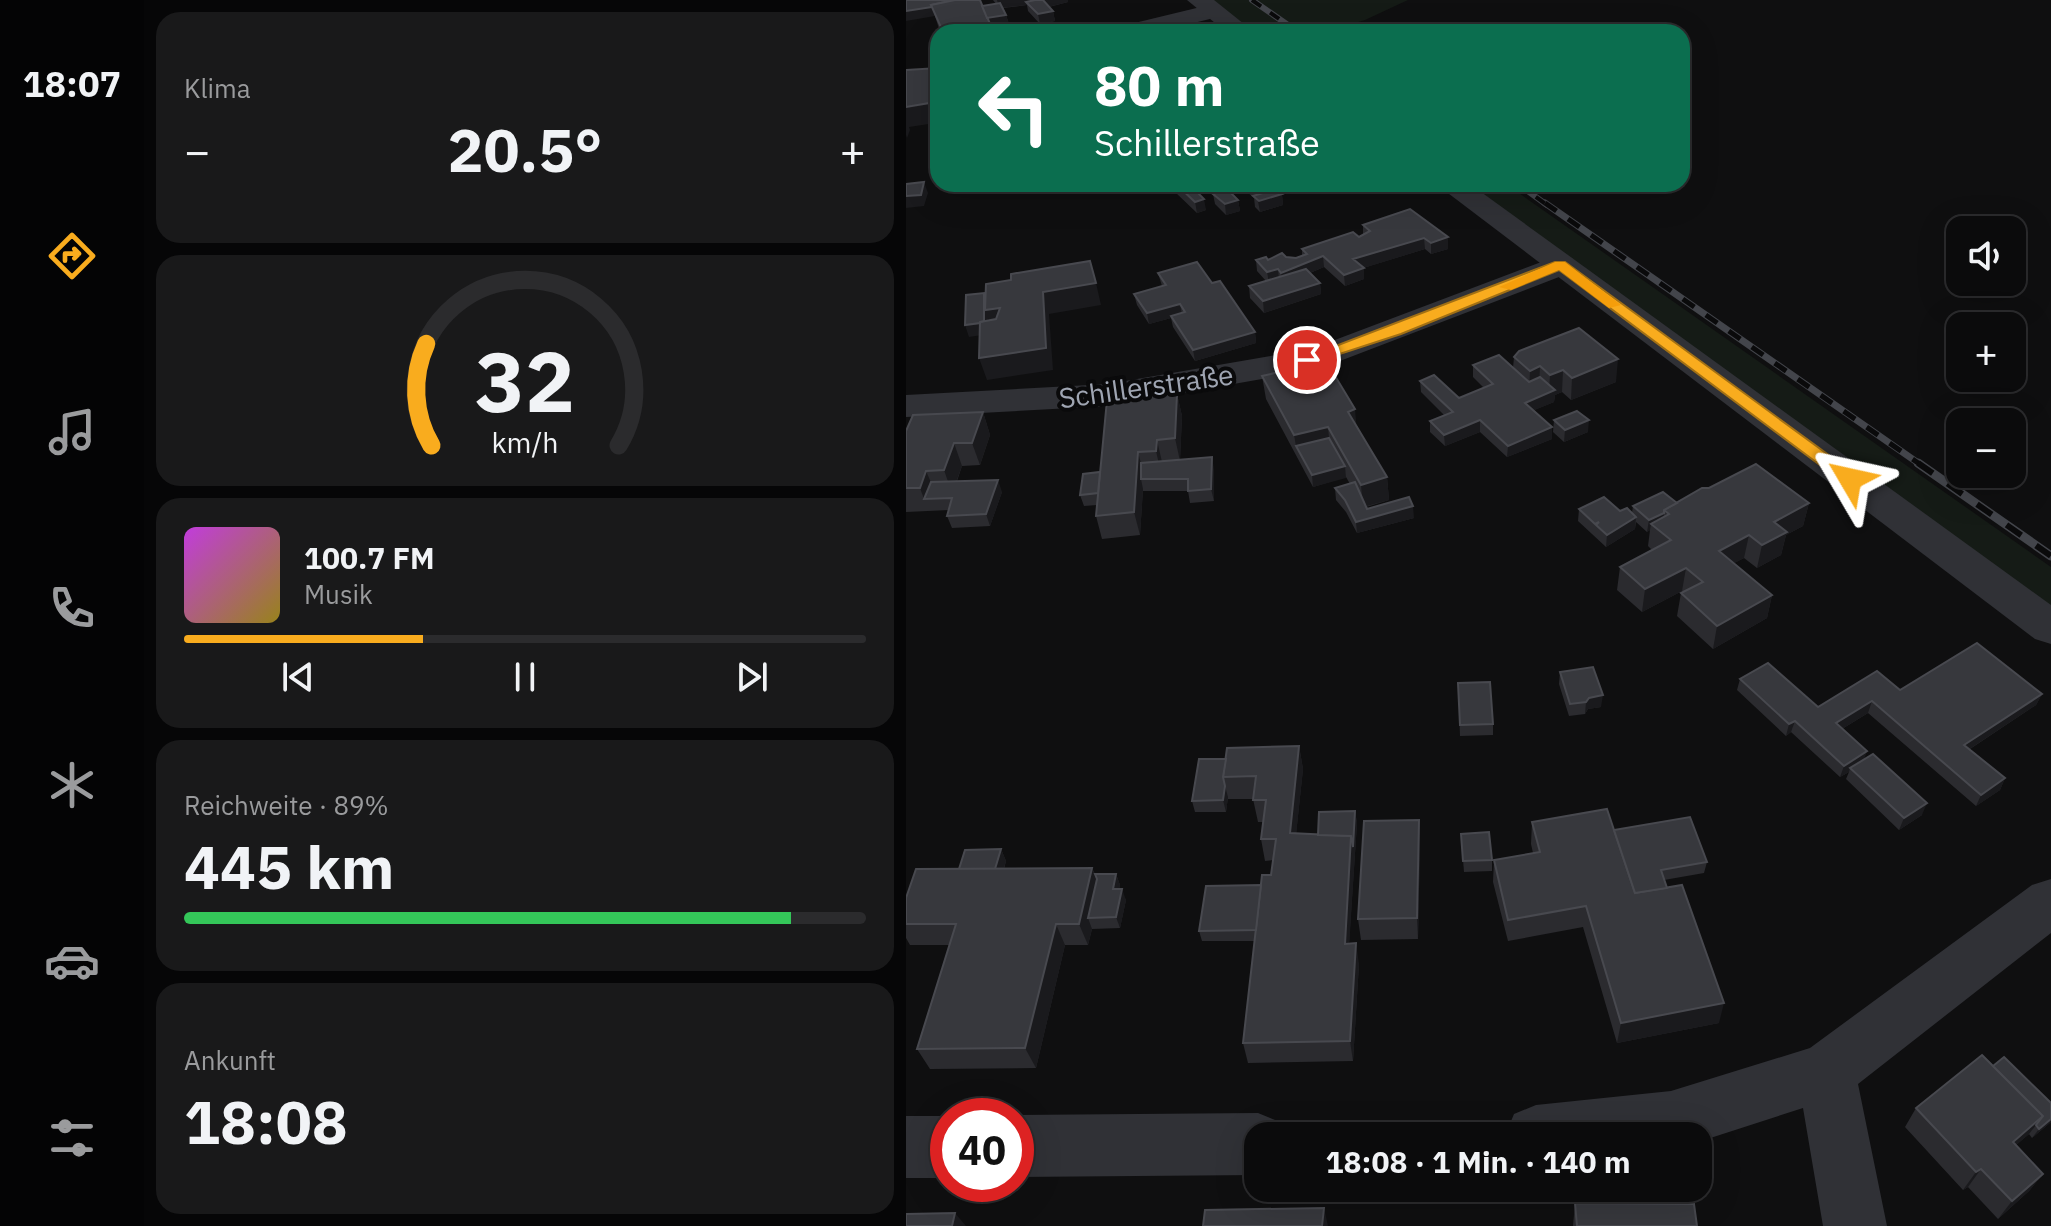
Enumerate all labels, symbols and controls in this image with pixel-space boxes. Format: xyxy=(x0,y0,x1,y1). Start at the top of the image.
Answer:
text: 80 m xyxy=(1094,49,1224,121)
icon: left xyxy=(962,56,1066,160)
text: 18:07 xyxy=(23,60,121,107)
text: Klima xyxy=(184,71,251,105)
text: 20.5° xyxy=(448,110,602,189)
text: Schillerstraße xyxy=(1094,119,1320,166)
text: − xyxy=(184,122,210,179)
text: + xyxy=(840,122,866,179)
map controls xyxy=(1946,216,2026,488)
button: sound xyxy=(1946,216,2026,296)
icon: directions xyxy=(44,228,100,284)
button: + xyxy=(1946,312,2026,392)
pin xyxy=(1273,326,1341,394)
text: 32 xyxy=(475,327,575,435)
icon: arrive xyxy=(1285,338,1329,382)
street label: Schillerstraße xyxy=(1056,355,1236,417)
icon: music xyxy=(44,404,100,460)
button: − xyxy=(1946,408,2026,488)
text: km/h xyxy=(491,424,559,461)
position arrow xyxy=(1808,437,1892,521)
text: 100.7 FM xyxy=(304,538,435,577)
text: Musik xyxy=(304,577,373,611)
icon: phone xyxy=(44,580,100,636)
icon: previous xyxy=(276,655,320,699)
icon: pause xyxy=(503,655,547,699)
icon: next xyxy=(730,655,774,699)
icon: climate xyxy=(44,757,100,813)
text: Reichweite · 89% xyxy=(184,788,389,822)
text: 445 km xyxy=(184,827,394,906)
icon: car xyxy=(44,933,100,989)
text: Ankunft xyxy=(184,1043,276,1077)
text: 18:08 xyxy=(184,1082,348,1161)
speed limit sign: 40 xyxy=(930,1098,1034,1202)
icon: filters xyxy=(44,1110,100,1166)
text: 18:08 · 1 Min. · 140 m xyxy=(1325,1142,1631,1181)

